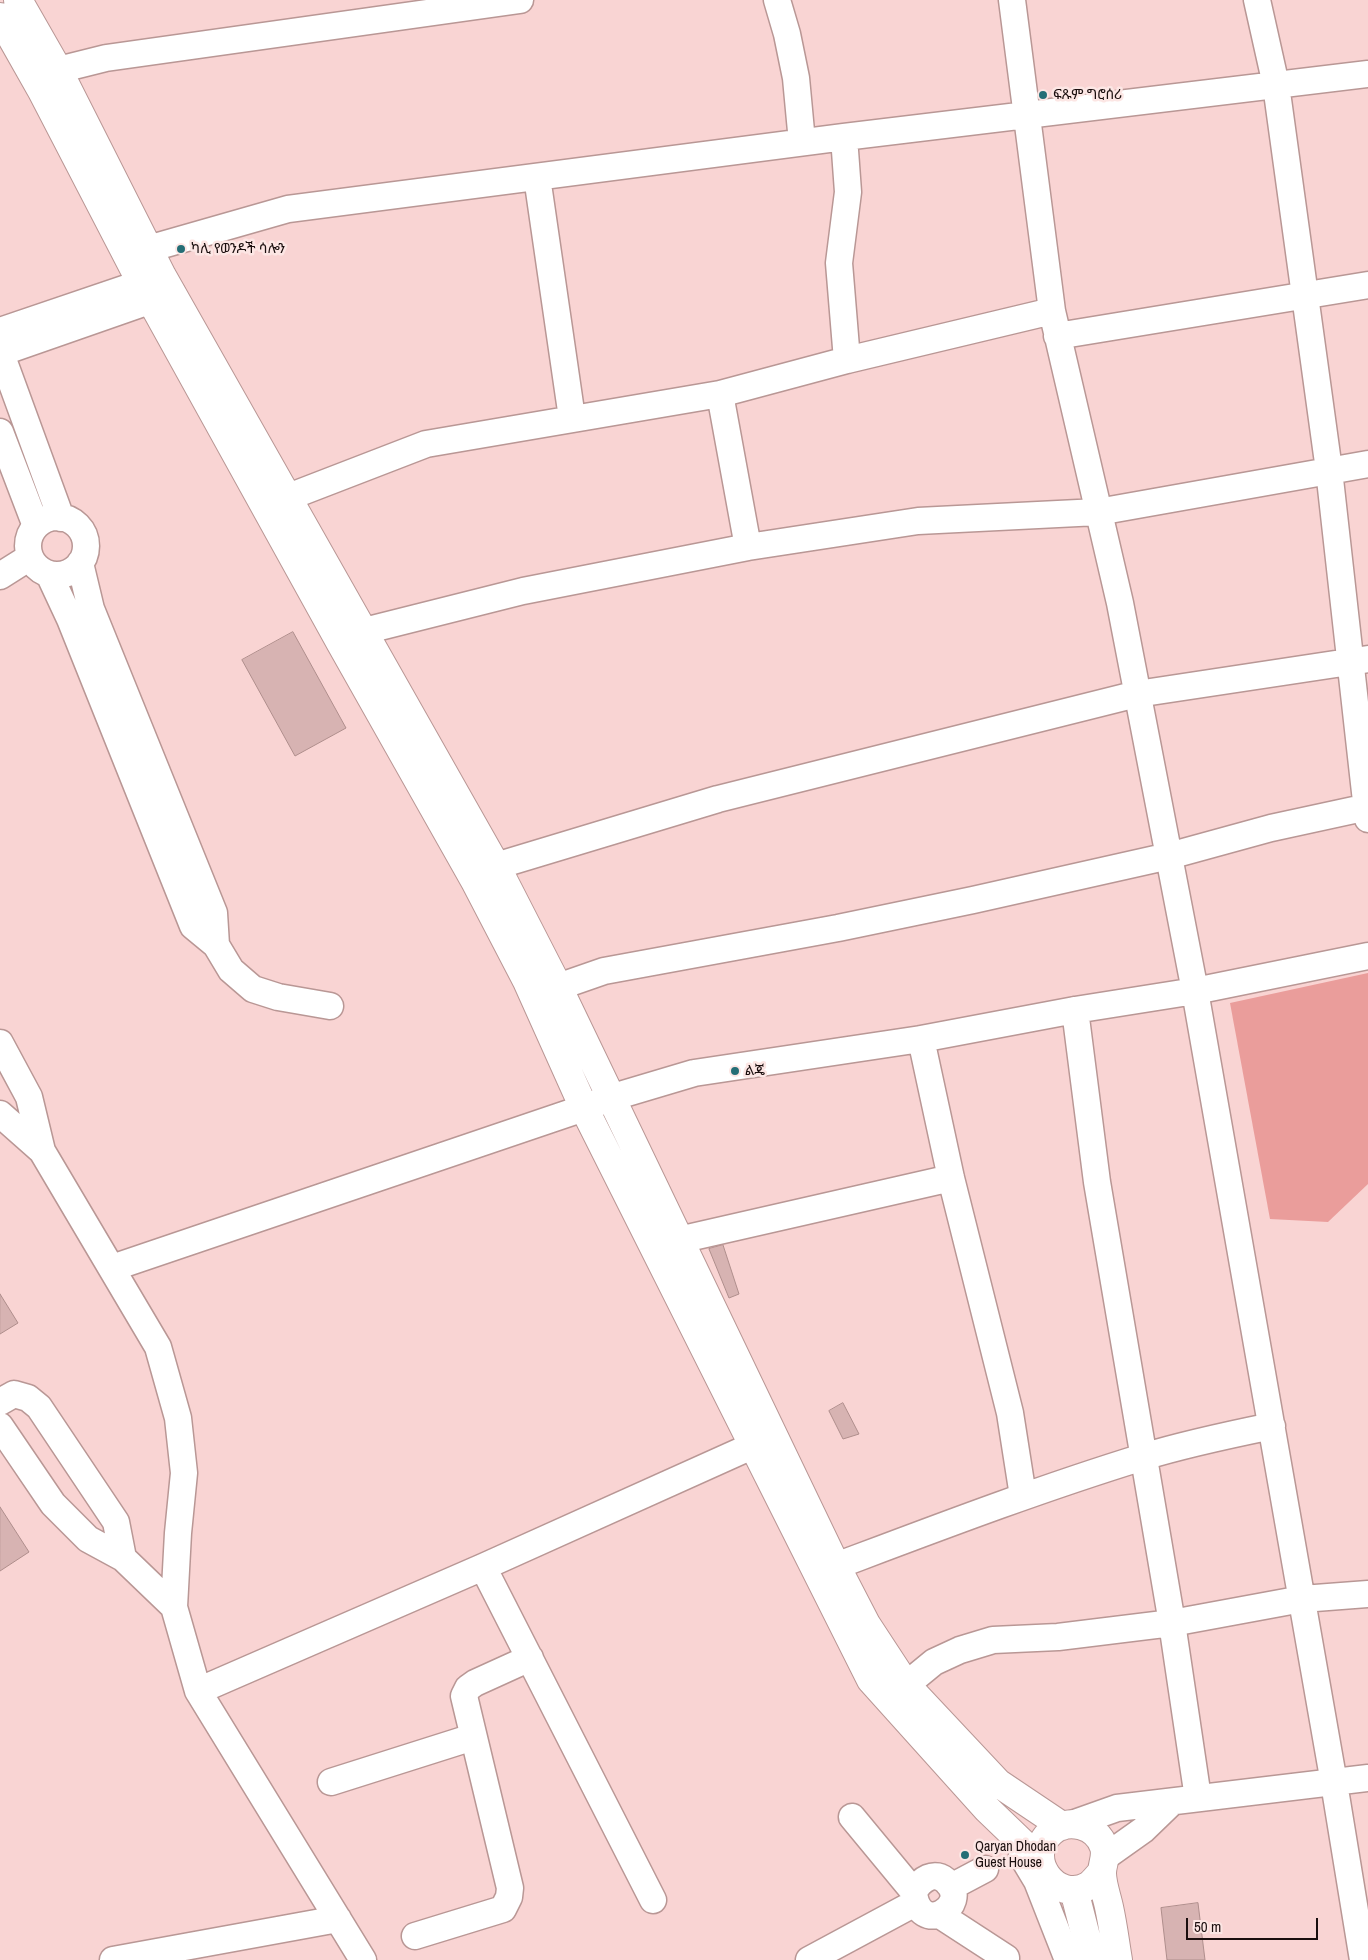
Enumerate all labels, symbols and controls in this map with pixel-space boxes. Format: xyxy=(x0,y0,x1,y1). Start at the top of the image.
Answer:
place label: ፍጹም ግሮሰሪ xyxy=(1053,87,1122,103)
marker: ፍጹም ግሮሰሪ xyxy=(1037,89,1049,101)
place label: ካሊ የወንዶች ሳሎን xyxy=(191,241,285,257)
marker: ካሊ የወንዶች ሳሎን xyxy=(175,243,187,255)
place label: ልጄ xyxy=(745,1063,765,1079)
marker: ልጄ xyxy=(729,1065,741,1077)
place label: Qaryan Dhodan Guest House xyxy=(975,1839,1056,1871)
marker: Qaryan Dhodan Guest House xyxy=(959,1849,971,1861)
scale bar xyxy=(1188,1908,1320,1940)
text: 50 m xyxy=(1194,1916,1221,1937)

